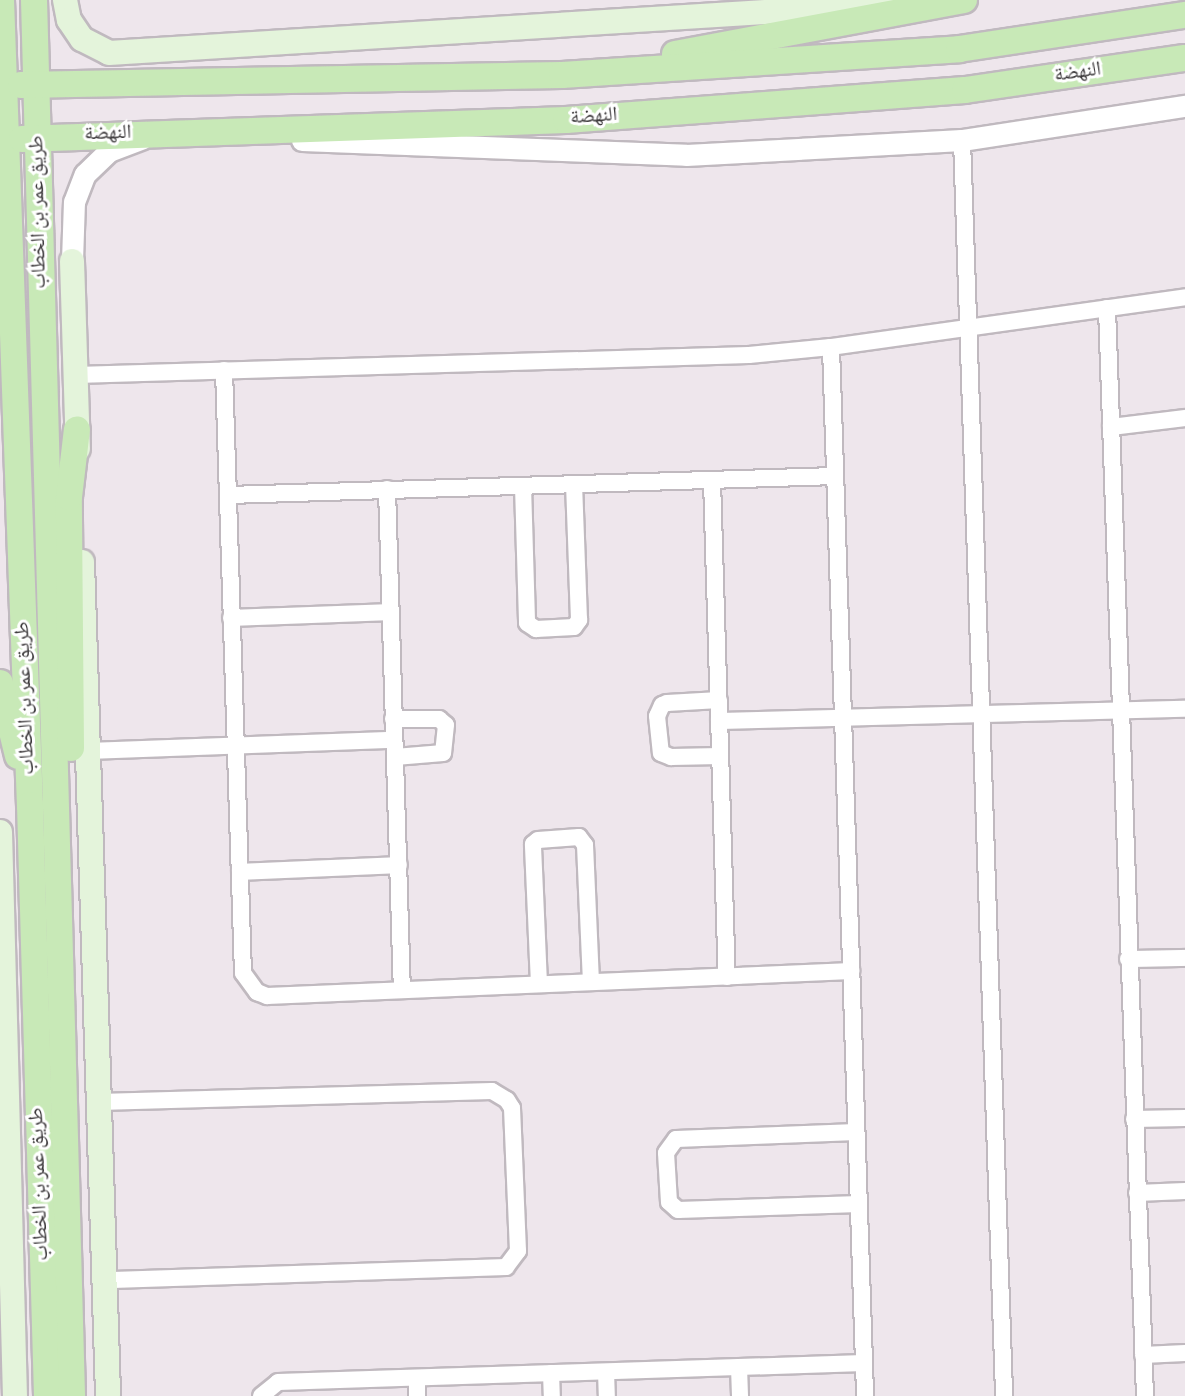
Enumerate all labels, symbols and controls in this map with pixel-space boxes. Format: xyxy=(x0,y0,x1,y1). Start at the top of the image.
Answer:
street label: النهضة xyxy=(1053,59,1103,89)
street label: النهضة xyxy=(570,104,618,132)
street label: النهضة xyxy=(84,122,132,148)
street label: طريق عمر بن الخطاب xyxy=(27,135,53,289)
street label: طريق عمر بن الخطاب xyxy=(12,621,42,775)
street label: طريق عمر بن الخطاب xyxy=(26,1107,56,1261)

